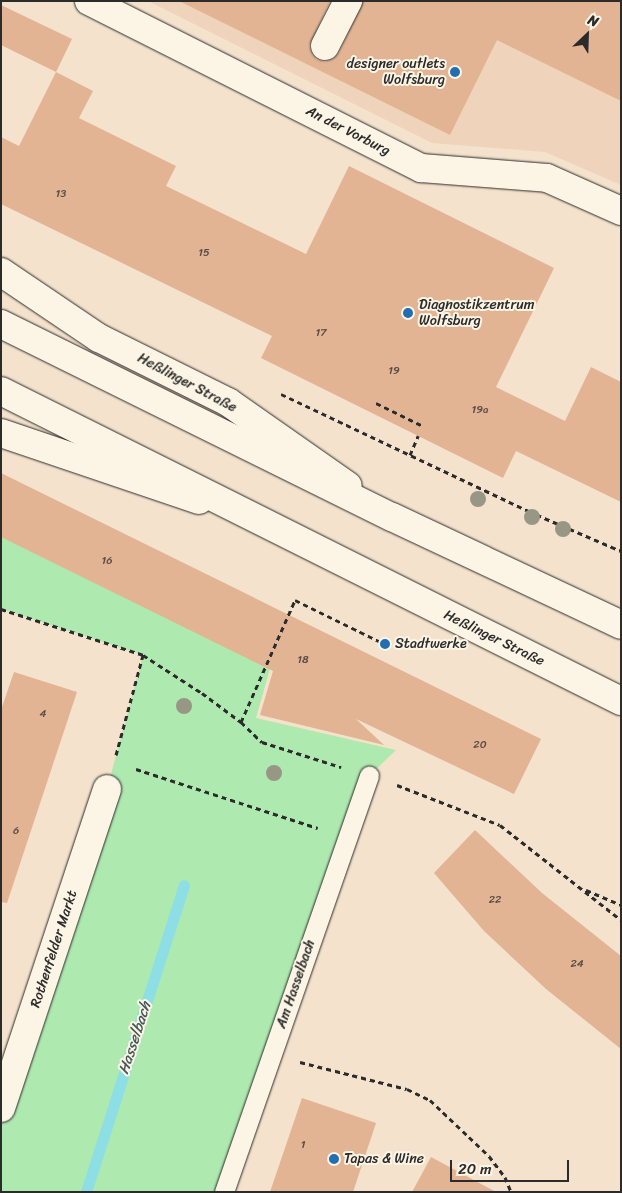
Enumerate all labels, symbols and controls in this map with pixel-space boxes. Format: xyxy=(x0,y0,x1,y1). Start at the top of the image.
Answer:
text: N xyxy=(584,7,603,34)
north arrow xyxy=(562,10,612,60)
place label: designer outlets Wolfsburg xyxy=(346,56,445,88)
marker: designer outlets Wolfsburg xyxy=(449,66,461,78)
street label: An der Vorburg xyxy=(303,103,393,159)
house number: 13 xyxy=(56,187,66,201)
house number: 15 xyxy=(198,246,210,260)
place label: Diagnostikzentrum Wolfsburg xyxy=(419,297,534,330)
marker: Diagnostikzentrum Wolfsburg xyxy=(401,306,415,320)
house number: 17 xyxy=(316,326,326,340)
street label: Heßlinger Straße xyxy=(135,350,239,416)
house number: 19 xyxy=(388,364,400,378)
house number: 19a xyxy=(472,403,488,417)
house number: 16 xyxy=(102,554,112,568)
street label: Heßlinger Straße xyxy=(441,606,547,670)
place label: Stadtwerke xyxy=(395,636,467,652)
marker: Stadtwerke xyxy=(379,638,391,650)
house number: 18 xyxy=(297,653,309,667)
house number: 4 xyxy=(40,707,46,721)
house number: 20 xyxy=(473,738,487,752)
house number: 6 xyxy=(13,824,19,838)
street label: Rothenfelder Markt xyxy=(27,888,81,1010)
house number: 22 xyxy=(489,893,501,907)
street label: Am Hasselbach xyxy=(273,937,319,1031)
house number: 24 xyxy=(570,957,584,971)
water label: Hasselbach xyxy=(115,1000,155,1076)
house number: 1 xyxy=(301,1138,305,1152)
scale bar xyxy=(452,1150,571,1182)
place label: Tapas & Wine xyxy=(344,1151,424,1167)
marker: Tapas & Wine xyxy=(328,1153,340,1165)
text: 20 m xyxy=(458,1156,492,1182)

